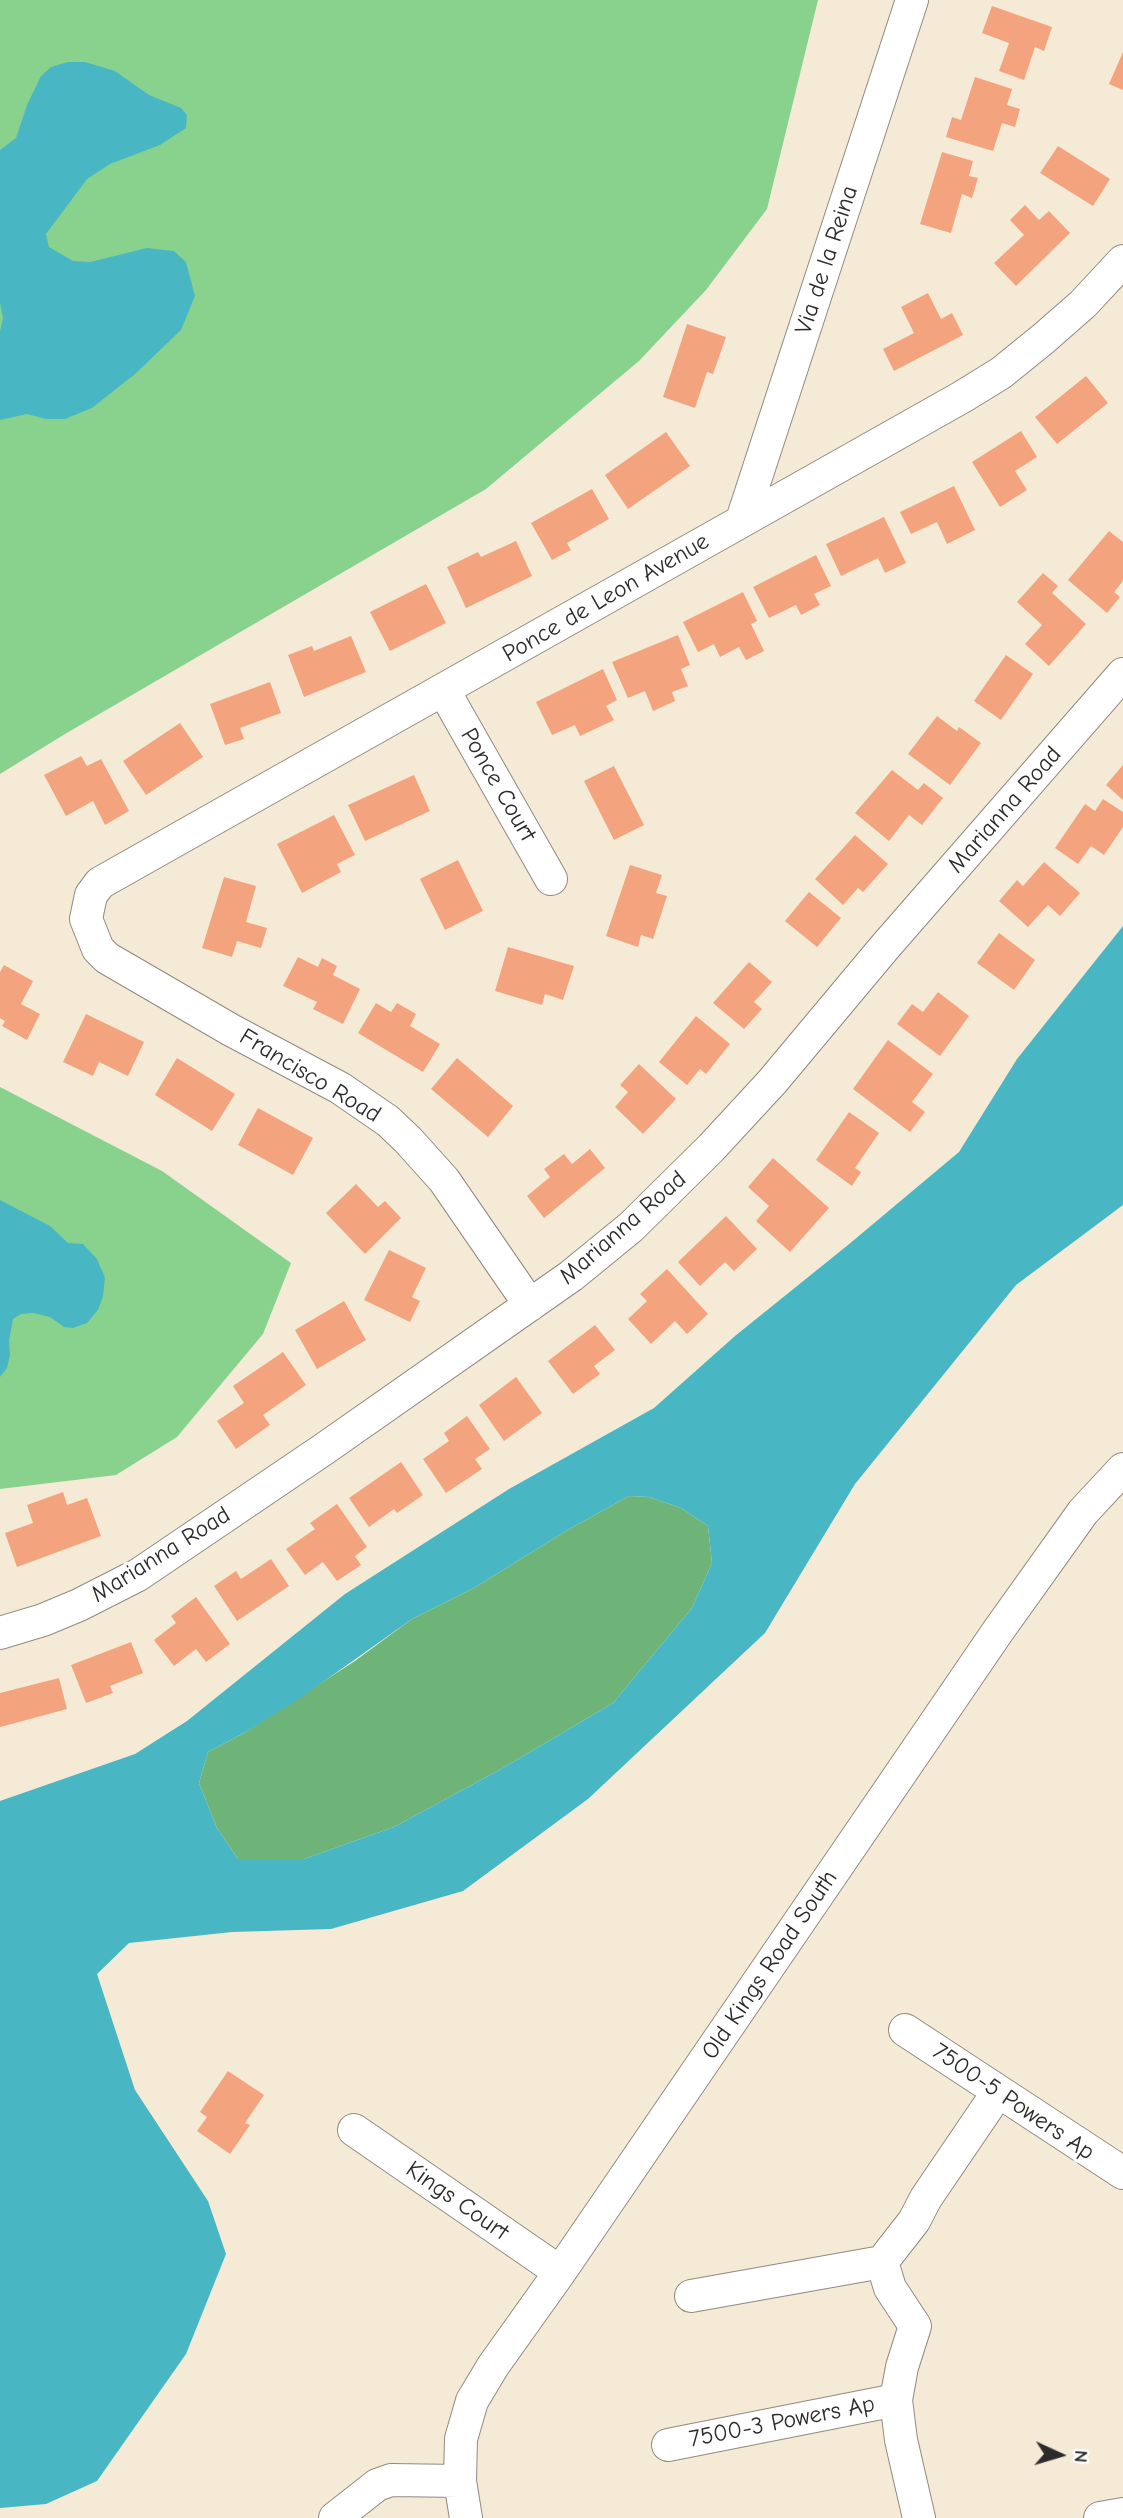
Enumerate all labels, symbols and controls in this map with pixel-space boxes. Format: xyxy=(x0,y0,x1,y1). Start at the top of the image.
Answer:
street label: Via de la Reina xyxy=(789,182,865,338)
street label: Ponce de Leon Avenue xyxy=(498,527,714,669)
street label: Ponce Court xyxy=(454,723,542,847)
street label: Marianna Road xyxy=(942,741,1068,879)
street label: Francisco Road xyxy=(234,1023,386,1129)
street label: Marianna Road xyxy=(554,1165,692,1291)
street label: Marianna Road xyxy=(86,1501,236,1609)
street label: Old Kings Road South xyxy=(696,1865,844,2065)
street label: 7500-5 Powers Ap xyxy=(926,2037,1100,2167)
street label: Kings Court xyxy=(400,2155,514,2247)
street label: 7500-3 Powers Ap xyxy=(687,2390,877,2454)
north arrow xyxy=(1025,2420,1095,2490)
text: N xyxy=(1070,2450,1092,2463)

